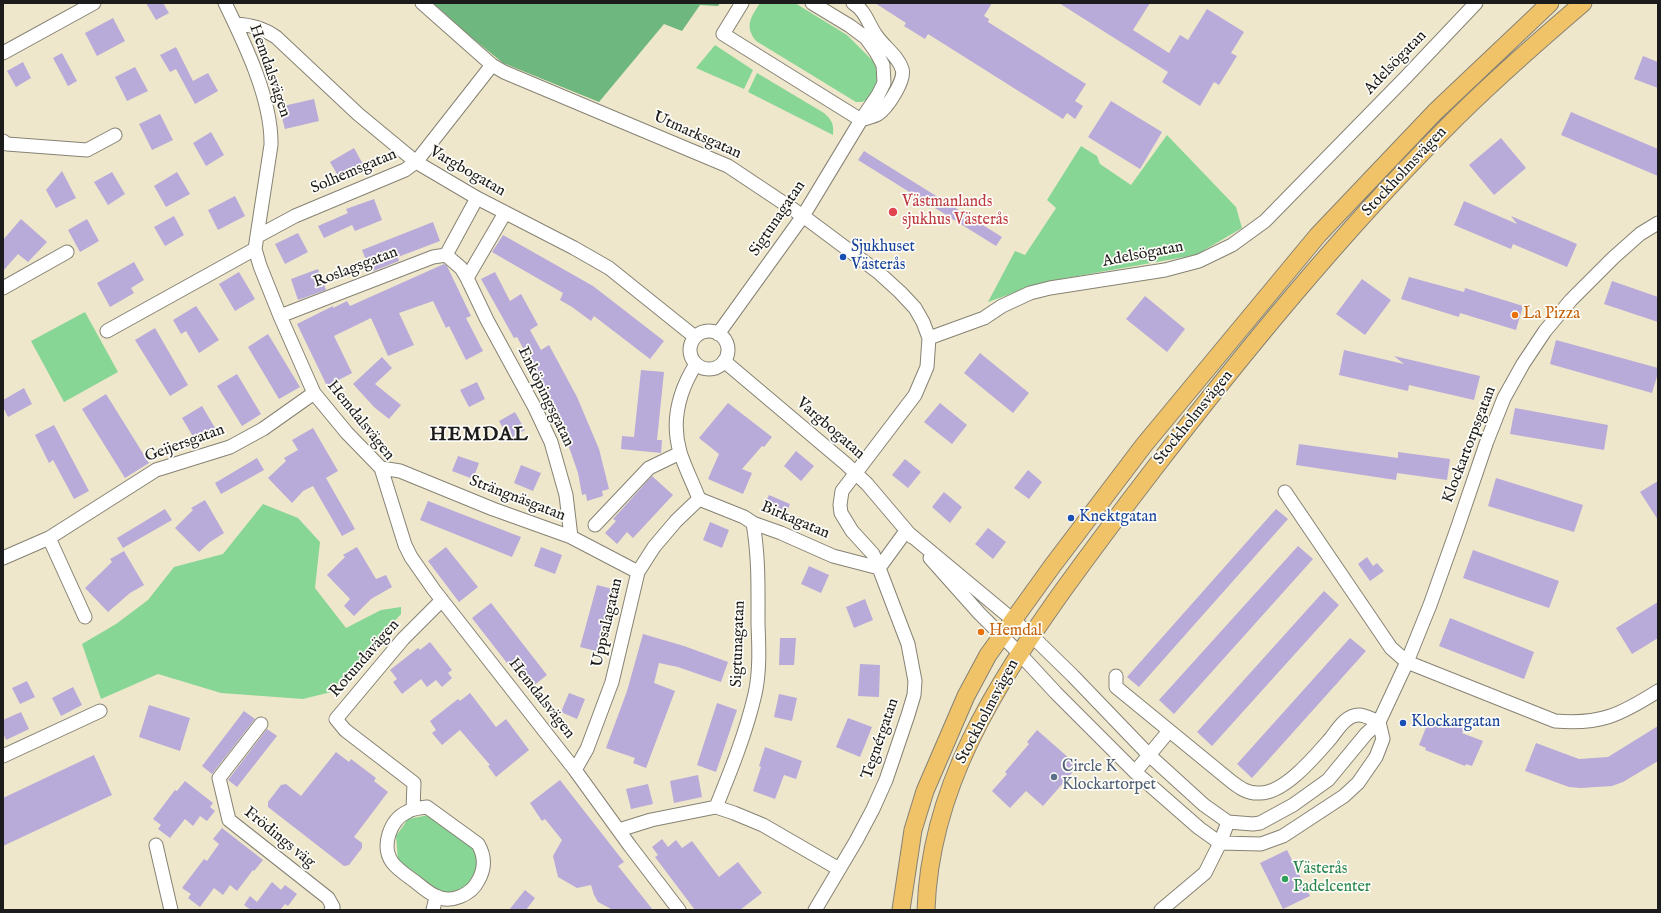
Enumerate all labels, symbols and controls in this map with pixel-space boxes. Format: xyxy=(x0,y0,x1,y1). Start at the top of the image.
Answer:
street label: Hemdalsvägen xyxy=(244,22,294,120)
street label: Adelsögatan xyxy=(1361,27,1431,99)
street label: Utmarksgatan xyxy=(650,108,744,164)
street label: Stockholmsvägen xyxy=(1359,123,1451,221)
street label: Vargbogatan xyxy=(426,143,508,201)
street label: Solhemsgatan xyxy=(308,145,400,199)
street label: Sigtunagatan xyxy=(746,178,810,260)
place label: Västmanlands sjukhus Västerås xyxy=(902,193,1008,231)
marker: Västmanlands sjukhus Västerås xyxy=(887,206,899,218)
place label: Sjukhuset Västerås xyxy=(851,238,915,276)
street label: Adelsögatan xyxy=(1101,238,1185,272)
street label: Roslagsgatan xyxy=(311,243,401,293)
marker: Sjukhuset Västerås xyxy=(838,252,848,262)
place label: La Pizza xyxy=(1523,305,1580,325)
marker: La Pizza xyxy=(1510,310,1520,320)
street label: Enköpingsgatan xyxy=(513,344,577,450)
street label: Stockholmsvägen xyxy=(1150,367,1238,469)
street label: Hemdalsvägen xyxy=(322,377,398,465)
street label: Klockartorpsgatan xyxy=(1439,384,1501,506)
street label: Vargbogatan xyxy=(792,394,868,464)
street label: Geijersgatan xyxy=(143,421,227,467)
district label: HEMDAL xyxy=(429,424,529,448)
street label: Strängnäsgatan xyxy=(466,472,568,526)
street label: Birkagatan xyxy=(758,498,832,544)
place label: Knektgatan xyxy=(1079,508,1157,528)
marker: Knektgatan xyxy=(1066,513,1076,523)
street label: Uppsalagatan xyxy=(588,577,628,669)
street label: Sigtunagatan xyxy=(728,600,750,688)
street label: Rotundavägen xyxy=(326,616,404,702)
place label: Hemdal xyxy=(989,622,1042,642)
marker: Hemdal xyxy=(976,627,986,637)
street label: Hemdalsvägen xyxy=(504,655,578,743)
street label: Stockholmsvägen xyxy=(952,656,1024,768)
street label: Tegnérgatan xyxy=(858,696,904,782)
place label: Klockargatan xyxy=(1411,713,1500,733)
marker: Klockargatan xyxy=(1398,718,1408,728)
place label: Circle K Klockartorpet xyxy=(1062,758,1156,796)
marker: Circle K Klockartorpet xyxy=(1049,772,1059,782)
street label: Frödings väg xyxy=(239,803,319,873)
place label: Västerås Padelcenter xyxy=(1293,860,1371,898)
marker: Västerås Padelcenter xyxy=(1280,874,1290,884)

